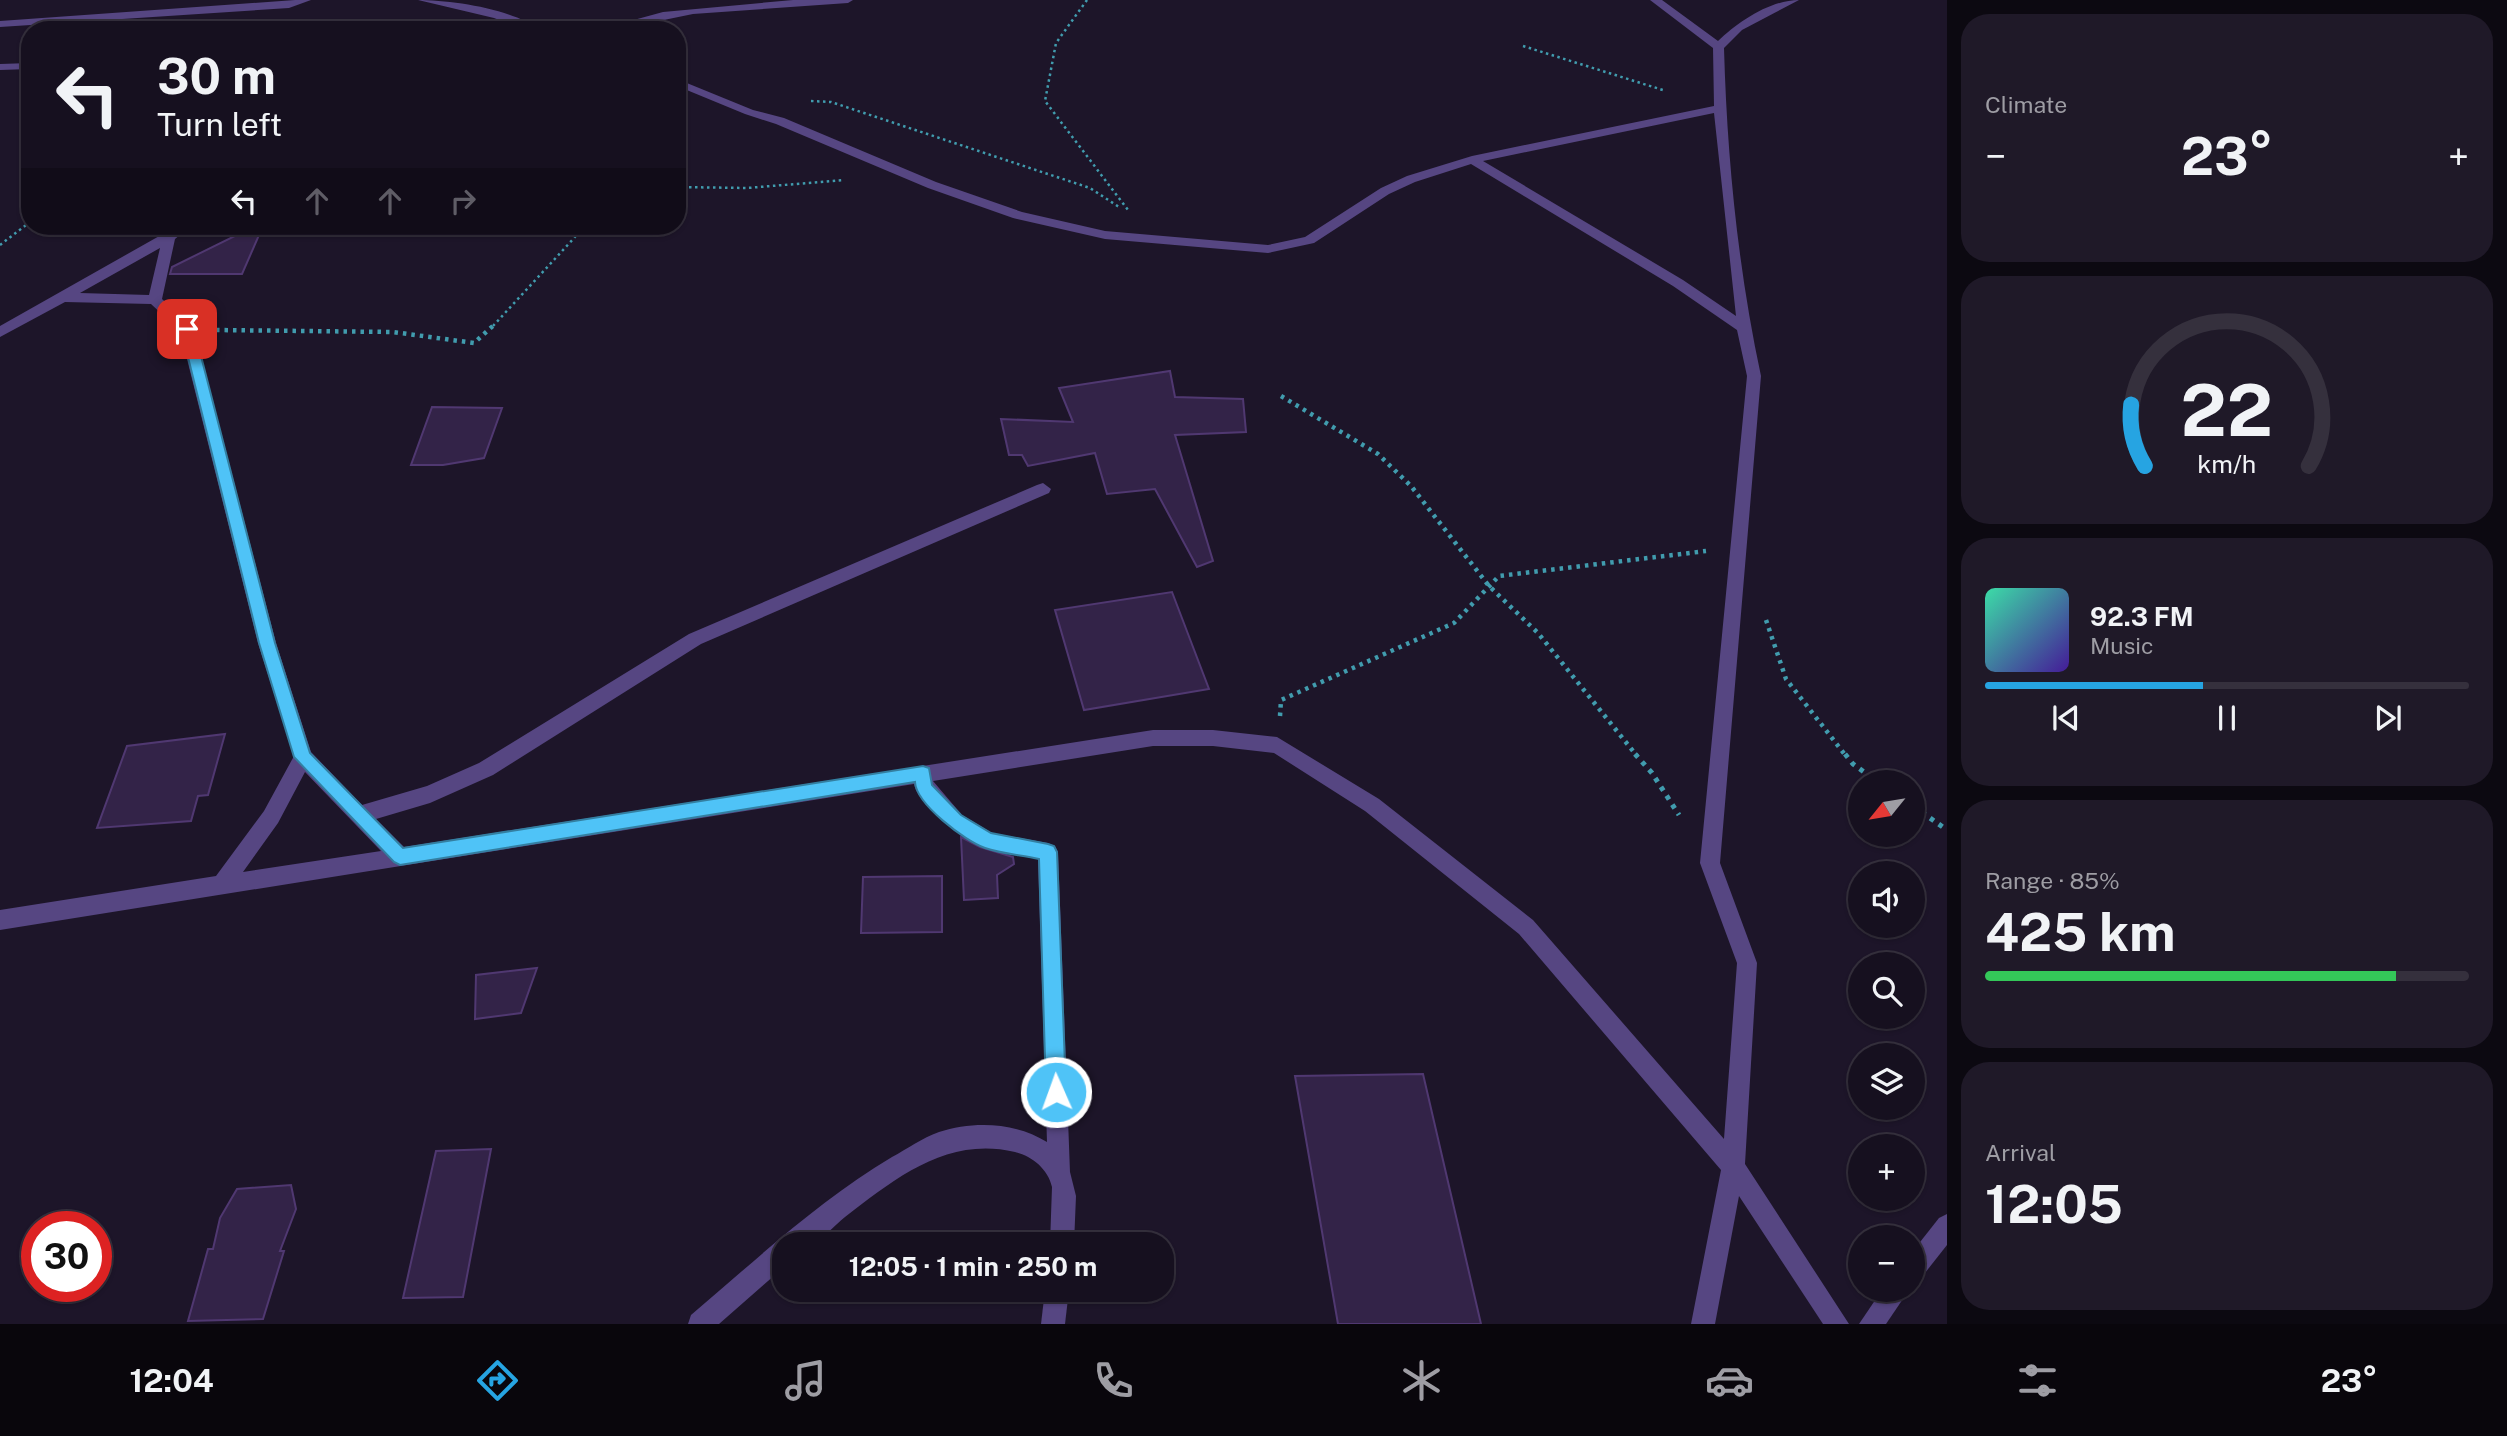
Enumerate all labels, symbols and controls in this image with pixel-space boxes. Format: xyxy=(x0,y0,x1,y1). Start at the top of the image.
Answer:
text: 30 m xyxy=(157,47,276,105)
icon: left xyxy=(42,49,133,140)
text: Climate xyxy=(1985,91,2067,118)
text: Turn left xyxy=(157,106,282,143)
text: 23° xyxy=(2181,126,2273,187)
text: − xyxy=(1985,134,2006,179)
text: + xyxy=(2448,134,2469,179)
icon: left xyxy=(225,182,263,220)
icon: ahead xyxy=(298,182,336,220)
icon: ahead xyxy=(371,182,409,220)
icon: right xyxy=(444,182,482,220)
pin xyxy=(157,299,217,359)
icon: arrive xyxy=(168,310,206,348)
text: 22 xyxy=(2181,367,2273,452)
text: km/h xyxy=(2198,449,2256,479)
text: 92.3 FM xyxy=(2090,601,2194,632)
text: Music xyxy=(2090,632,2154,659)
icon: previous xyxy=(2047,699,2085,737)
icon: pause xyxy=(2208,699,2246,737)
icon: next xyxy=(2369,699,2407,737)
north arrow xyxy=(1848,770,1925,847)
map controls xyxy=(1848,770,1925,1302)
button: sound xyxy=(1848,861,1925,938)
text: Range · 85% xyxy=(1985,867,2120,894)
text: 425 km xyxy=(1985,902,2176,963)
button: search xyxy=(1848,952,1925,1029)
button: layers xyxy=(1848,1043,1925,1120)
position arrow xyxy=(1019,1055,1093,1129)
button: + xyxy=(1848,1134,1925,1211)
text: Arrival xyxy=(1985,1139,2056,1166)
text: 12:05 xyxy=(1985,1174,2123,1235)
speed limit sign: 30 xyxy=(21,1211,112,1302)
button: − xyxy=(1848,1225,1925,1302)
text: 12:05 · 1 min · 250 m xyxy=(849,1251,1097,1282)
icon: directions xyxy=(473,1356,522,1405)
icon: music xyxy=(781,1356,830,1405)
icon: phone xyxy=(1089,1356,1138,1405)
icon: climate xyxy=(1397,1356,1446,1405)
icon: car xyxy=(1705,1356,1754,1405)
icon: filters xyxy=(2013,1356,2062,1405)
text: 12:04 xyxy=(130,1362,214,1399)
text: 23° xyxy=(2321,1362,2377,1399)

